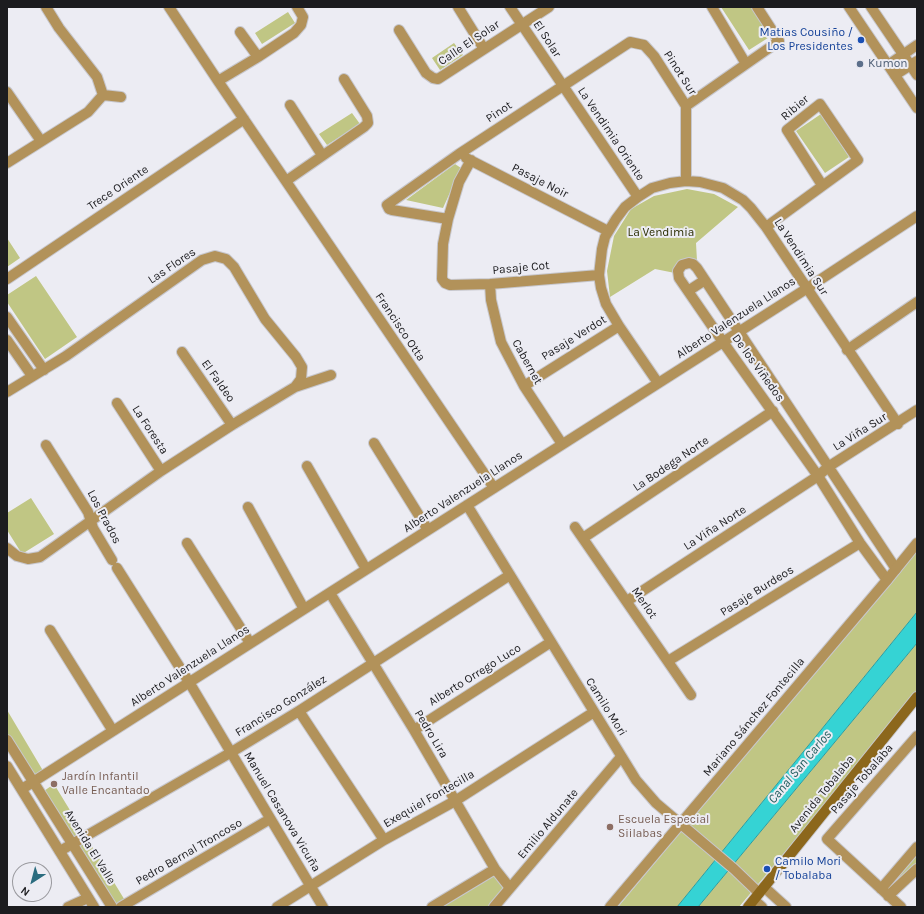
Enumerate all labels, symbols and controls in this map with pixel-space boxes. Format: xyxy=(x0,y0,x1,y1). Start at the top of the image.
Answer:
street label: Calle El Solar xyxy=(436,17,502,69)
street label: El Solar xyxy=(530,18,564,60)
place label: Matias Cousiño / Los Presidentes xyxy=(759,26,853,54)
marker: Matias Cousiño / Los Presidentes xyxy=(856,35,866,45)
street label: Pinot Sur xyxy=(660,48,700,98)
place label: Kumon xyxy=(868,57,908,71)
marker: Kumon xyxy=(855,59,865,69)
street label: La Vendimia Oriente xyxy=(574,85,648,183)
street label: Ribier xyxy=(778,92,812,124)
street label: Pinot xyxy=(483,98,515,126)
street label: Pasaje Noir xyxy=(509,161,571,201)
street label: Trece Oriente xyxy=(85,162,151,214)
street label: La Vendimia Sur xyxy=(771,216,831,298)
park label: La Vendimia xyxy=(628,226,694,240)
street label: Las Flores xyxy=(145,245,199,287)
street label: Pasaje Cot xyxy=(492,258,550,278)
street label: Alberto Valenzuela Llanos xyxy=(674,274,798,362)
street label: Francisco Otta xyxy=(372,290,428,364)
street label: Pasaje Verdot xyxy=(539,312,609,364)
street label: De los Viñedos xyxy=(729,332,787,404)
street label: Cabernet xyxy=(509,337,545,387)
street label: El Faldeo xyxy=(198,357,238,405)
street label: La Foresta xyxy=(129,403,171,457)
street label: La Viña Sur xyxy=(830,410,890,454)
street label: La Bodega Norte xyxy=(630,433,712,495)
street label: Alberto Valenzuela Llanos xyxy=(401,448,525,536)
street label: Los Prados xyxy=(84,488,124,546)
street label: La Viña Norte xyxy=(681,502,749,554)
street label: Pasaje Burdeos xyxy=(718,563,796,619)
street label: Merlot xyxy=(628,584,660,622)
street label: Alberto Valenzuela Llanos xyxy=(128,622,252,710)
street label: Alberto Orrego Luco xyxy=(426,641,524,709)
street label: Mariano Sánchez Fontecilla xyxy=(700,655,808,779)
street label: Francisco González xyxy=(233,672,329,740)
street label: Camilo Mori xyxy=(582,675,630,739)
street label: Pedro Lira xyxy=(411,707,451,761)
water label: Canal San Carlos xyxy=(765,727,835,807)
street label: Pasaje Tobalaba xyxy=(828,741,896,817)
street label: Manuel Casanova Vicuña xyxy=(240,749,324,875)
street label: Avenida Tobalaba xyxy=(786,752,858,836)
street label: Exequiel Fontecilla xyxy=(381,767,477,831)
place label: Jardín Infantil Valle Encantado xyxy=(62,770,150,798)
marker: Jardín Infantil Valle Encantado xyxy=(49,779,59,789)
street label: Emilio Aldunate xyxy=(515,786,581,862)
street label: Avenida El Valle xyxy=(61,807,119,887)
place label: Escuela Especial Siilabas xyxy=(618,813,709,841)
street label: Pedro Bernal Troncoso xyxy=(133,816,245,888)
marker: Escuela Especial Siilabas xyxy=(605,822,615,832)
place label: Camilo Mori / Tobalaba xyxy=(775,855,841,883)
north arrow xyxy=(12,862,52,902)
marker: Camilo Mori / Tobalaba xyxy=(762,864,772,874)
text: N xyxy=(18,884,32,899)

